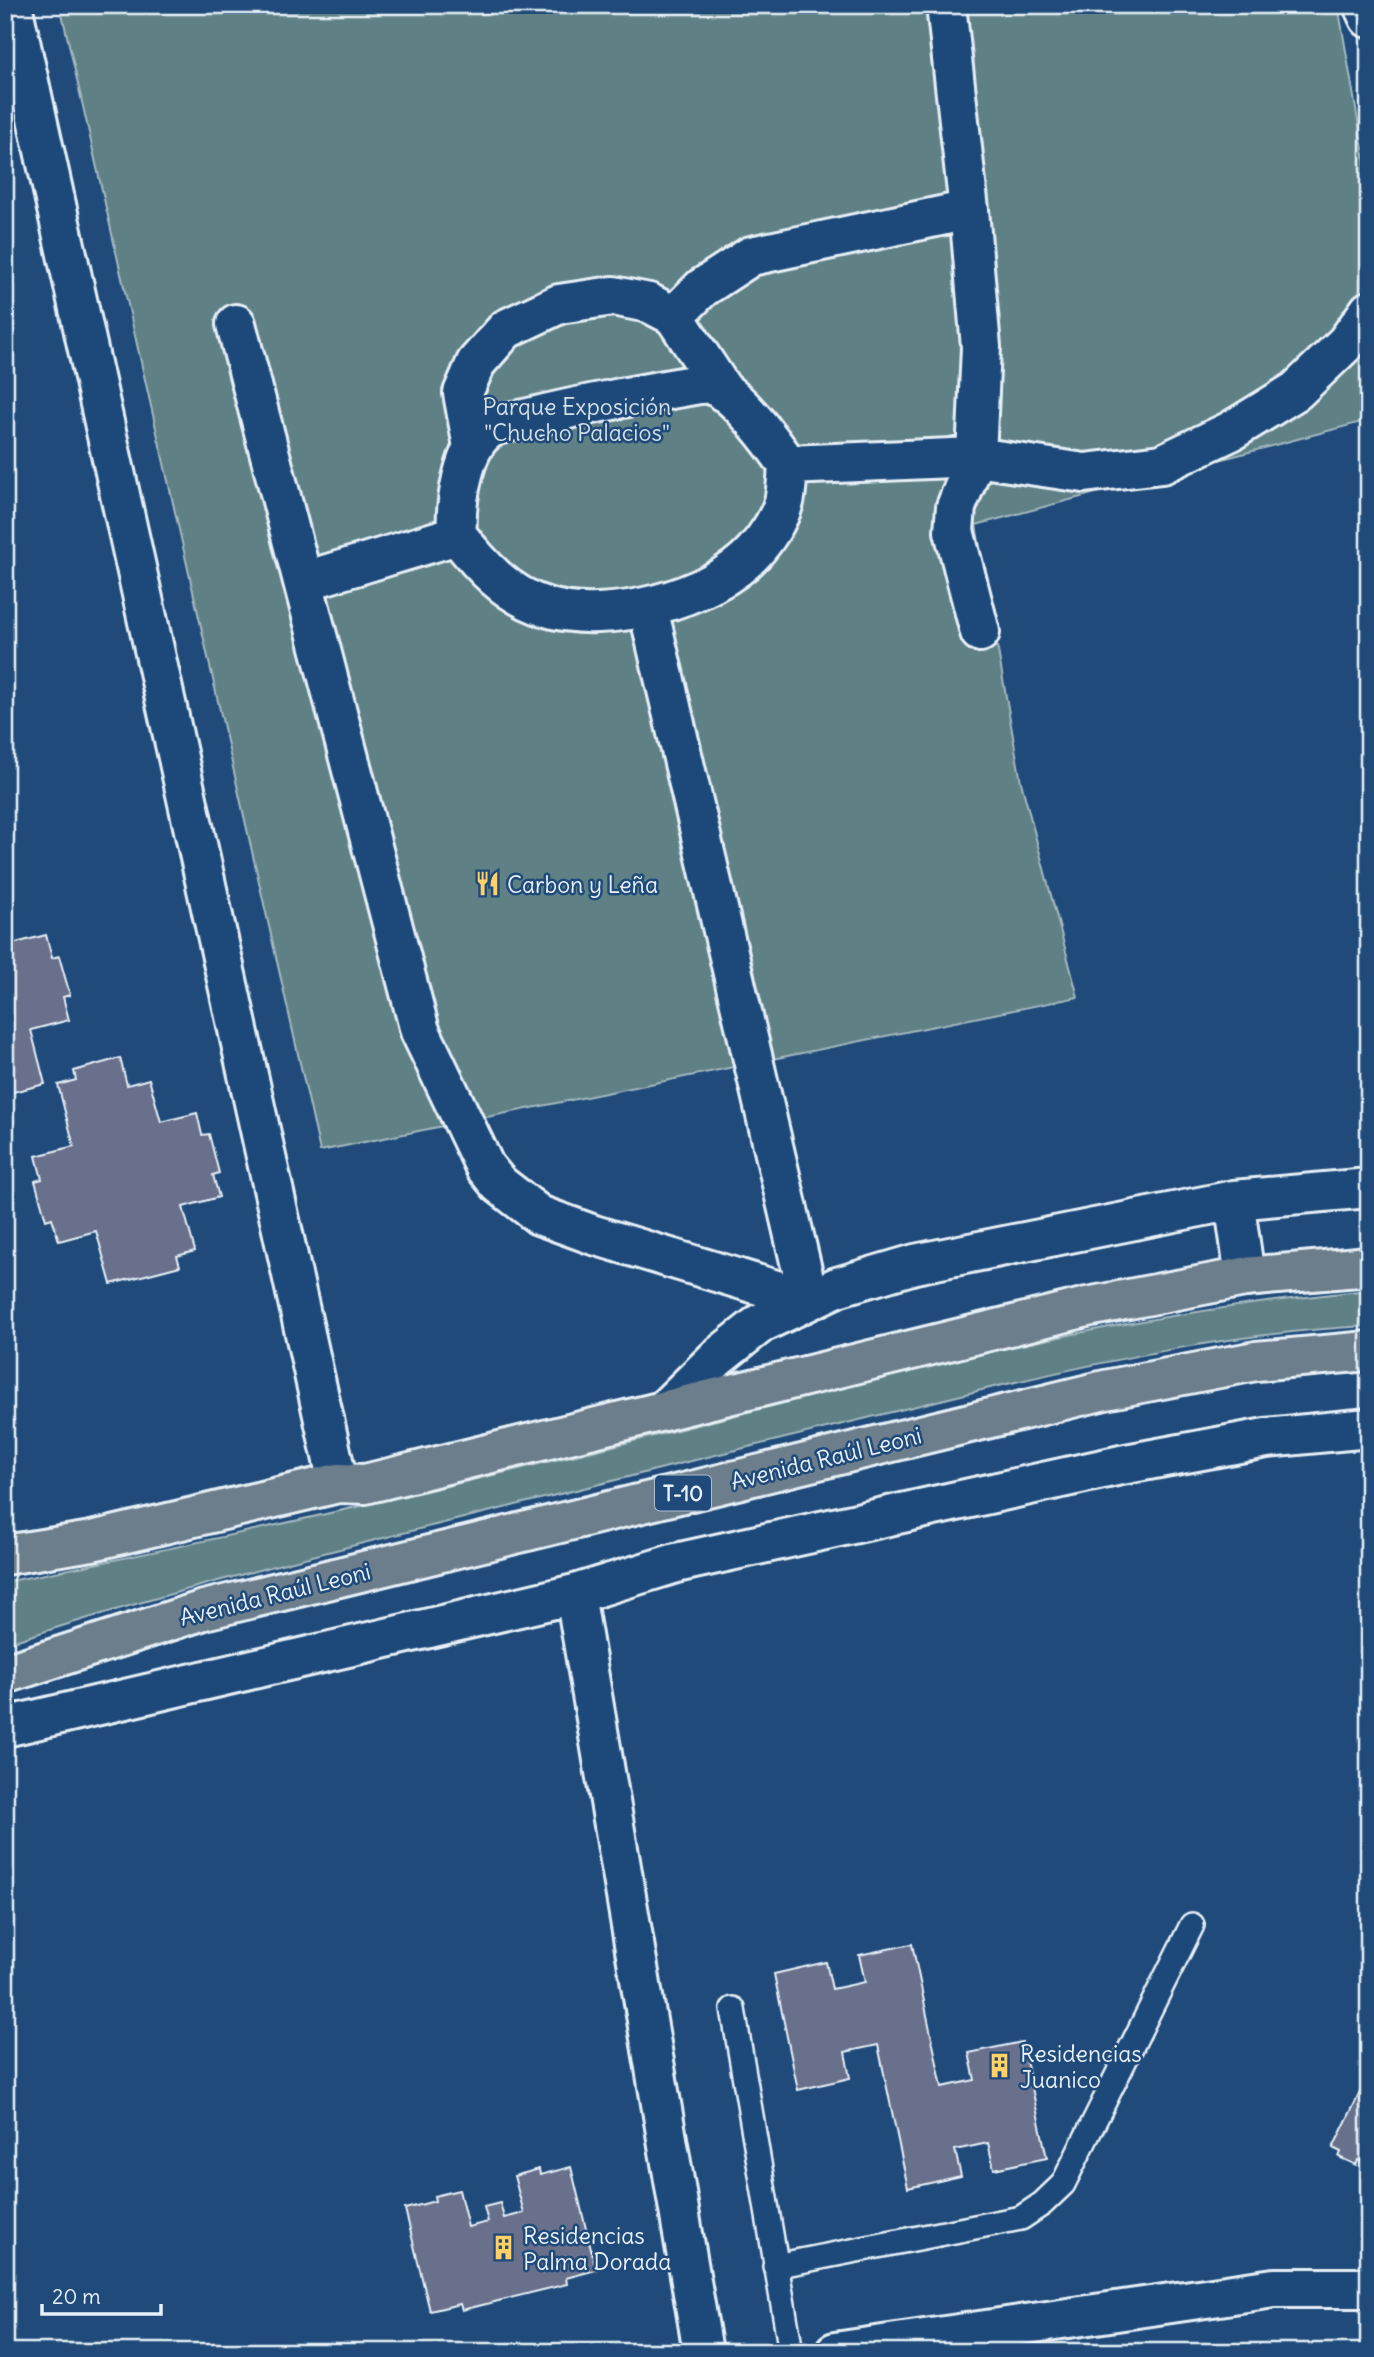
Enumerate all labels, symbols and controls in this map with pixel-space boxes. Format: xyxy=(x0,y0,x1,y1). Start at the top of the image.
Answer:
park label: Parque Exposición "Chucho Palacios" xyxy=(483,392,671,447)
restaurant icon: Carbon y Leña xyxy=(473,870,501,898)
place label: Carbon y Leña xyxy=(507,870,658,899)
street label: Avenida Raúl Leoni xyxy=(727,1420,925,1496)
road number: T-10 xyxy=(655,1476,711,1510)
street label: Avenida Raúl Leoni xyxy=(176,1556,374,1632)
place label: Residencias Juanico xyxy=(1020,2039,1142,2094)
building icon: Residencias Juanico xyxy=(986,2052,1014,2080)
place label: Residencias Palma Dorada xyxy=(523,2221,671,2276)
building icon: Residencias Palma Dorada xyxy=(489,2234,517,2262)
scale bar xyxy=(42,2273,161,2317)
text: 20 m xyxy=(52,2283,101,2310)

